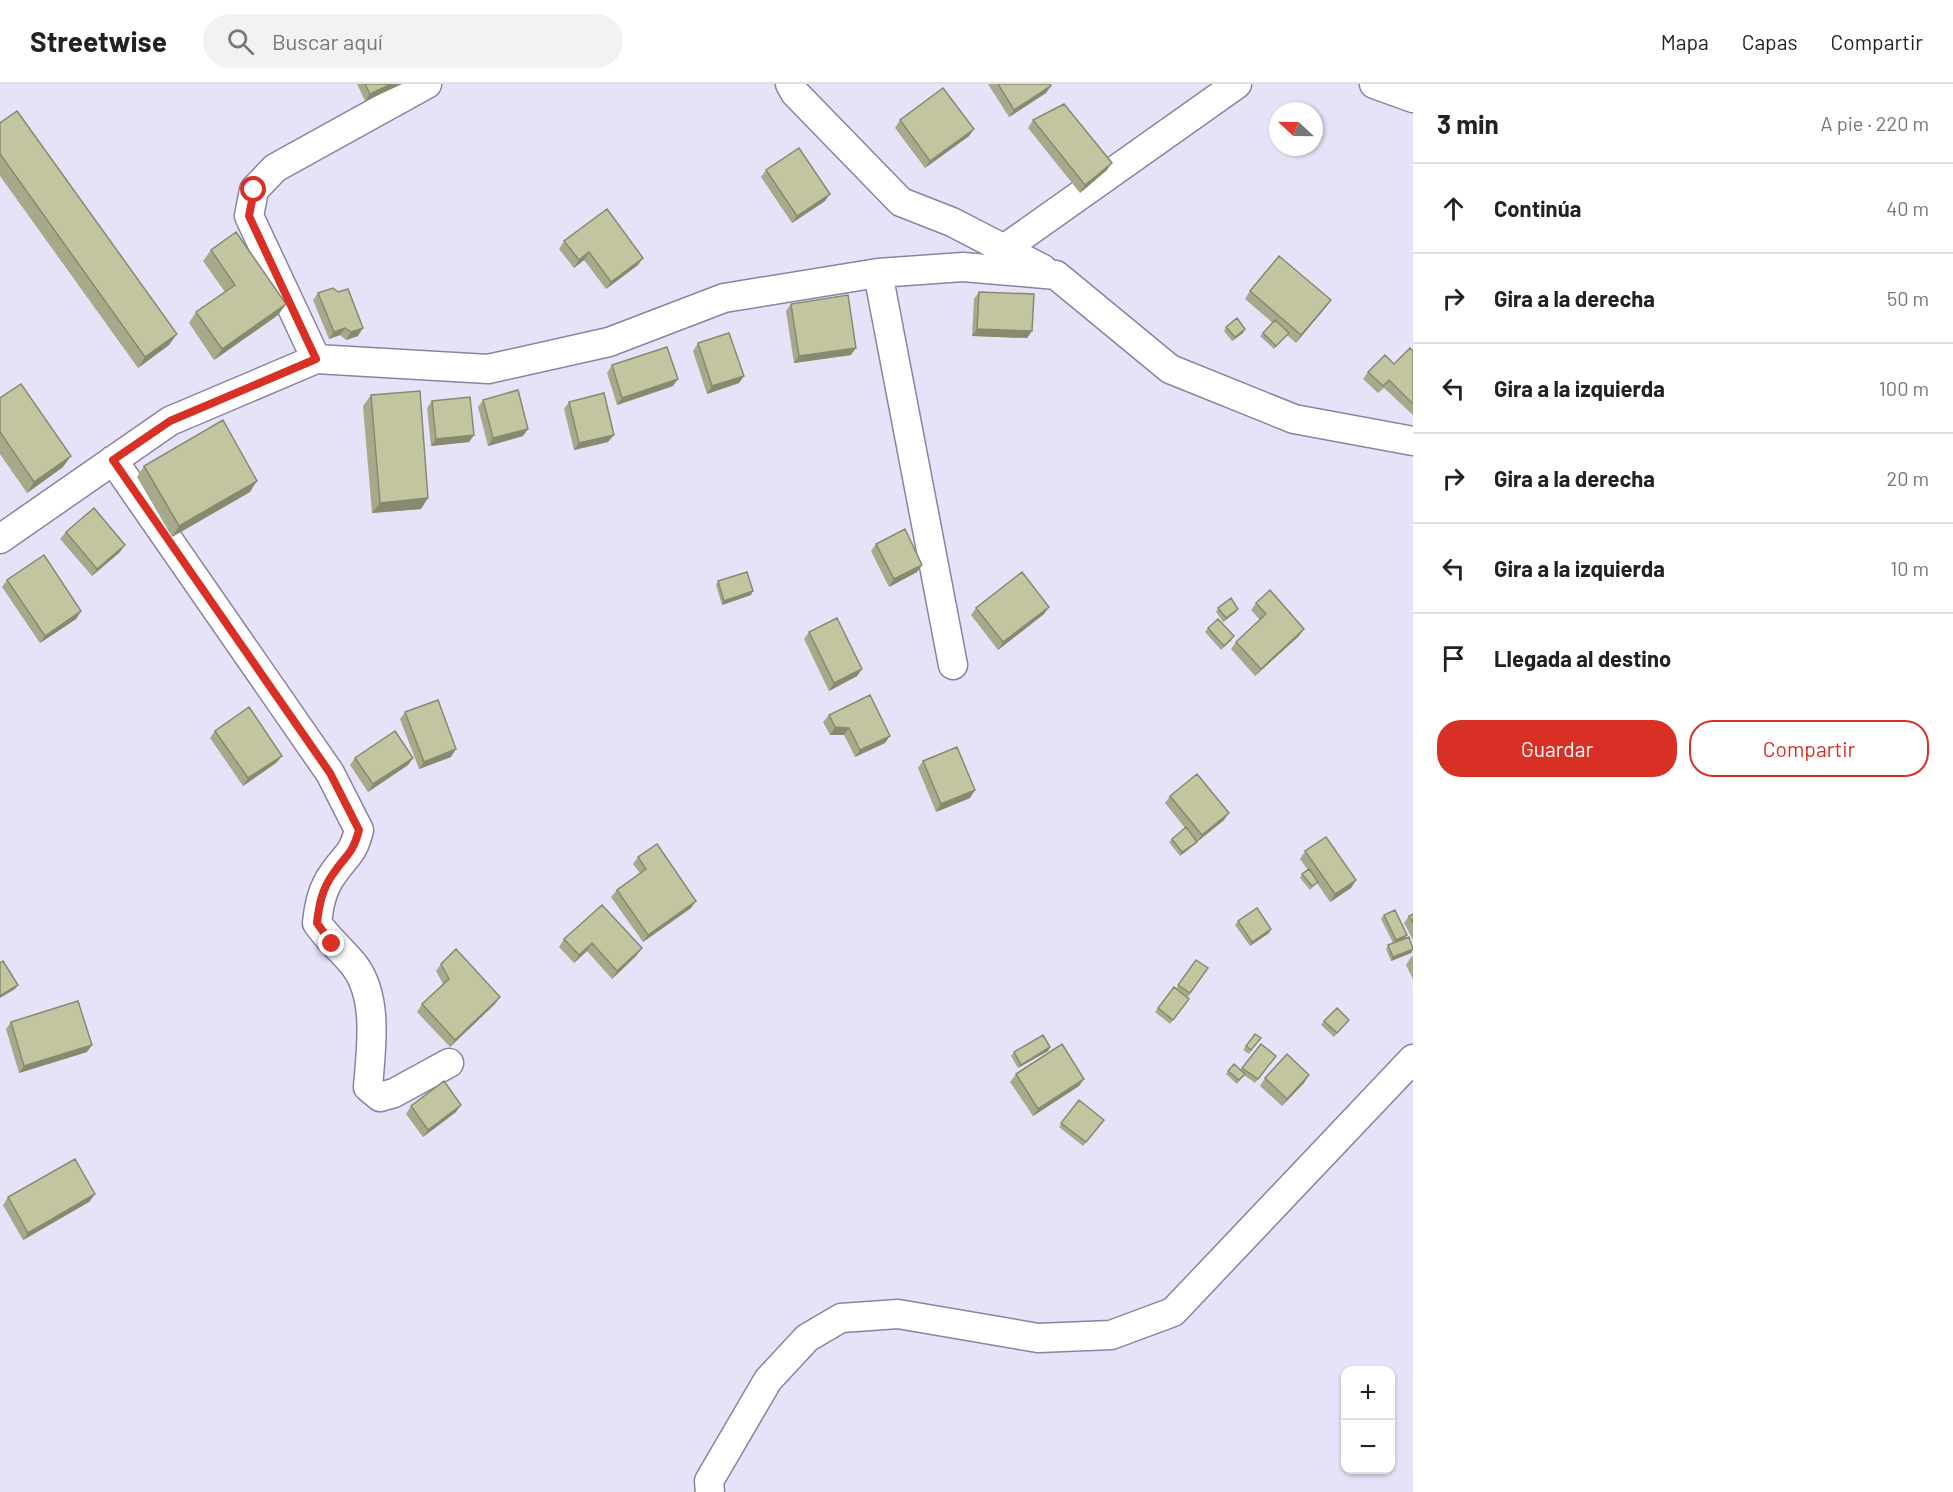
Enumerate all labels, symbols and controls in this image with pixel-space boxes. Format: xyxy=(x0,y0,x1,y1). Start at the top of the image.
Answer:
search box xyxy=(203,14,623,68)
text: Streetwise xyxy=(30,24,167,58)
icon: search xyxy=(224,25,257,58)
text: Buscar aquí xyxy=(272,28,383,54)
text: Mapa xyxy=(1661,29,1709,54)
text: Capas xyxy=(1742,29,1798,54)
text: Compartir xyxy=(1831,29,1923,54)
north arrow xyxy=(1269,102,1323,156)
text: 3 min xyxy=(1437,108,1499,139)
text: A pie · 220 m xyxy=(1821,111,1929,135)
route start xyxy=(240,176,266,202)
icon: ahead xyxy=(1437,192,1470,225)
text: Continúa xyxy=(1494,195,1581,221)
text: 40 m xyxy=(1886,196,1929,220)
icon: right xyxy=(1437,282,1470,315)
text: Gira a la derecha xyxy=(1494,285,1655,311)
text: 50 m xyxy=(1887,286,1929,310)
icon: left xyxy=(1437,372,1470,405)
text: Gira a la izquierda xyxy=(1494,375,1665,401)
text: 100 m xyxy=(1879,376,1929,400)
icon: right xyxy=(1437,462,1470,495)
text: Gira a la derecha xyxy=(1494,465,1655,491)
text: 20 m xyxy=(1886,466,1929,490)
icon: left xyxy=(1437,552,1470,585)
text: Gira a la izquierda xyxy=(1494,555,1665,581)
text: 10 m xyxy=(1890,556,1929,580)
icon: arrive xyxy=(1437,642,1470,675)
text: Llegada al destino xyxy=(1494,645,1671,671)
button: Guardar xyxy=(1437,720,1677,777)
button: Compartir xyxy=(1689,720,1929,777)
route end xyxy=(318,930,344,956)
map controls xyxy=(1341,1366,1395,1474)
button: + xyxy=(1341,1366,1395,1420)
button: − xyxy=(1341,1420,1395,1474)

